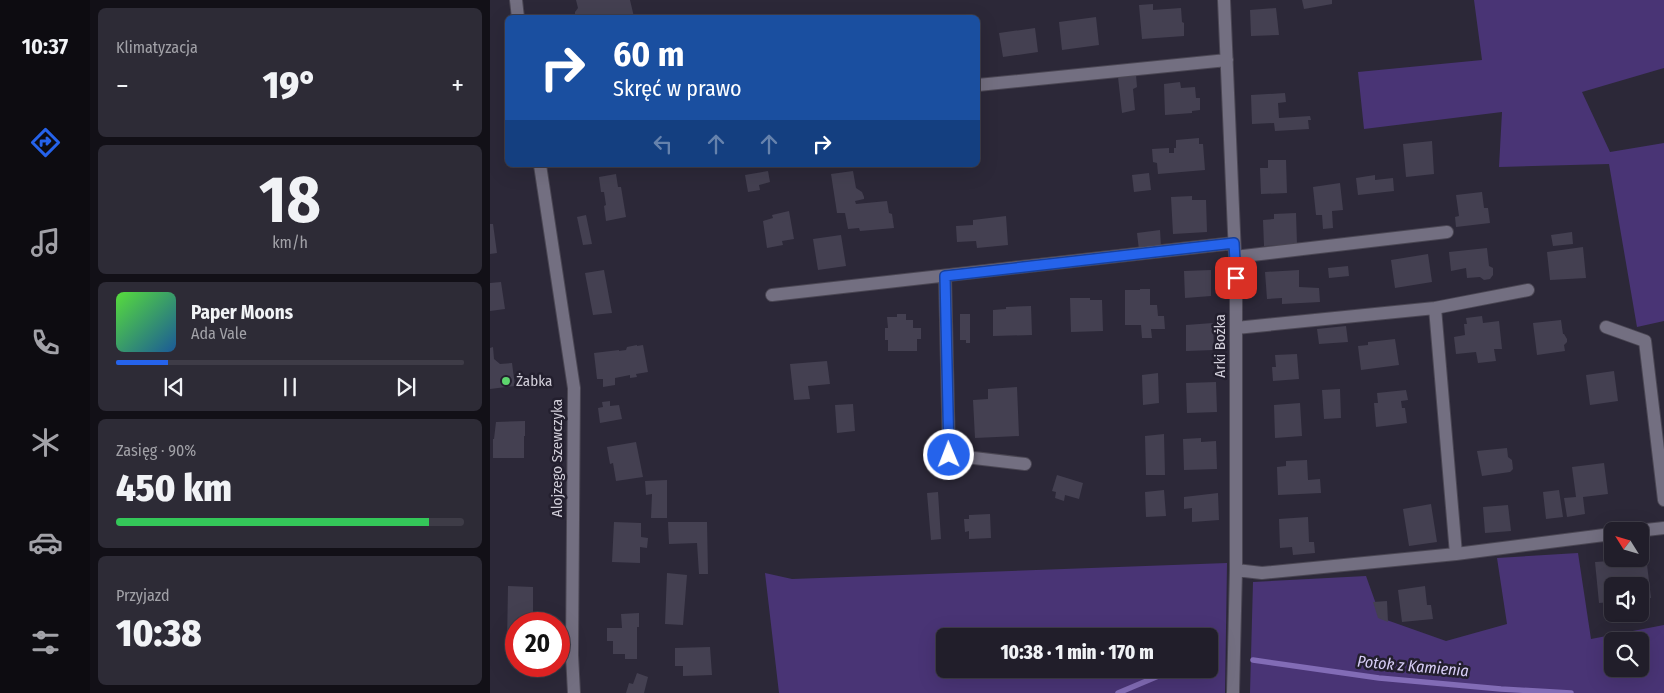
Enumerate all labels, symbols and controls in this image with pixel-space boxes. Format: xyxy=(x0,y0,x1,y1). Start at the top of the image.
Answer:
text: 10:37 xyxy=(22,33,68,60)
text: 60 m xyxy=(613,33,684,75)
icon: right xyxy=(530,35,595,100)
text: Klimatyzacja xyxy=(116,38,198,57)
text: 19° xyxy=(263,62,317,108)
text: − xyxy=(116,69,129,102)
text: + xyxy=(451,69,464,102)
text: Skręć w prawo xyxy=(613,75,742,102)
icon: directions xyxy=(28,125,63,160)
icon: left xyxy=(649,130,677,158)
icon: ahead xyxy=(702,130,730,158)
icon: ahead xyxy=(755,130,783,158)
icon: right xyxy=(808,130,836,158)
text: 18 xyxy=(259,161,321,239)
icon: music xyxy=(28,225,63,260)
text: km/h xyxy=(272,233,308,252)
pin xyxy=(1215,257,1257,299)
icon: arrive xyxy=(1222,264,1250,292)
text: Paper Moons xyxy=(191,301,293,324)
street label: Arki Bożka xyxy=(1211,314,1229,378)
text: Ada Vale xyxy=(191,324,247,343)
icon: phone xyxy=(28,325,63,360)
place label: Żabka xyxy=(516,372,552,390)
icon: previous xyxy=(160,373,188,401)
icon: pause xyxy=(276,373,304,401)
icon: next xyxy=(392,373,420,401)
marker: Żabka xyxy=(500,375,512,387)
street label: Alojzego Szewczyka xyxy=(548,399,566,517)
icon: climate xyxy=(28,425,63,460)
position arrow xyxy=(922,428,974,480)
text: Zasięg · 90% xyxy=(116,441,196,460)
text: 450 km xyxy=(116,465,232,511)
north arrow xyxy=(1604,522,1649,568)
map controls xyxy=(1604,522,1649,677)
icon: car xyxy=(28,525,63,560)
button: sound xyxy=(1604,577,1649,622)
text: Przyjazd xyxy=(116,586,170,605)
text: 10:38 xyxy=(116,610,202,656)
speed limit sign: 20 xyxy=(505,612,570,677)
icon: filters xyxy=(28,625,63,660)
button: search xyxy=(1604,632,1649,677)
text: 10:38 · 1 min · 170 m xyxy=(1000,641,1154,664)
water label: Potok z Kamienia xyxy=(1356,652,1470,680)

